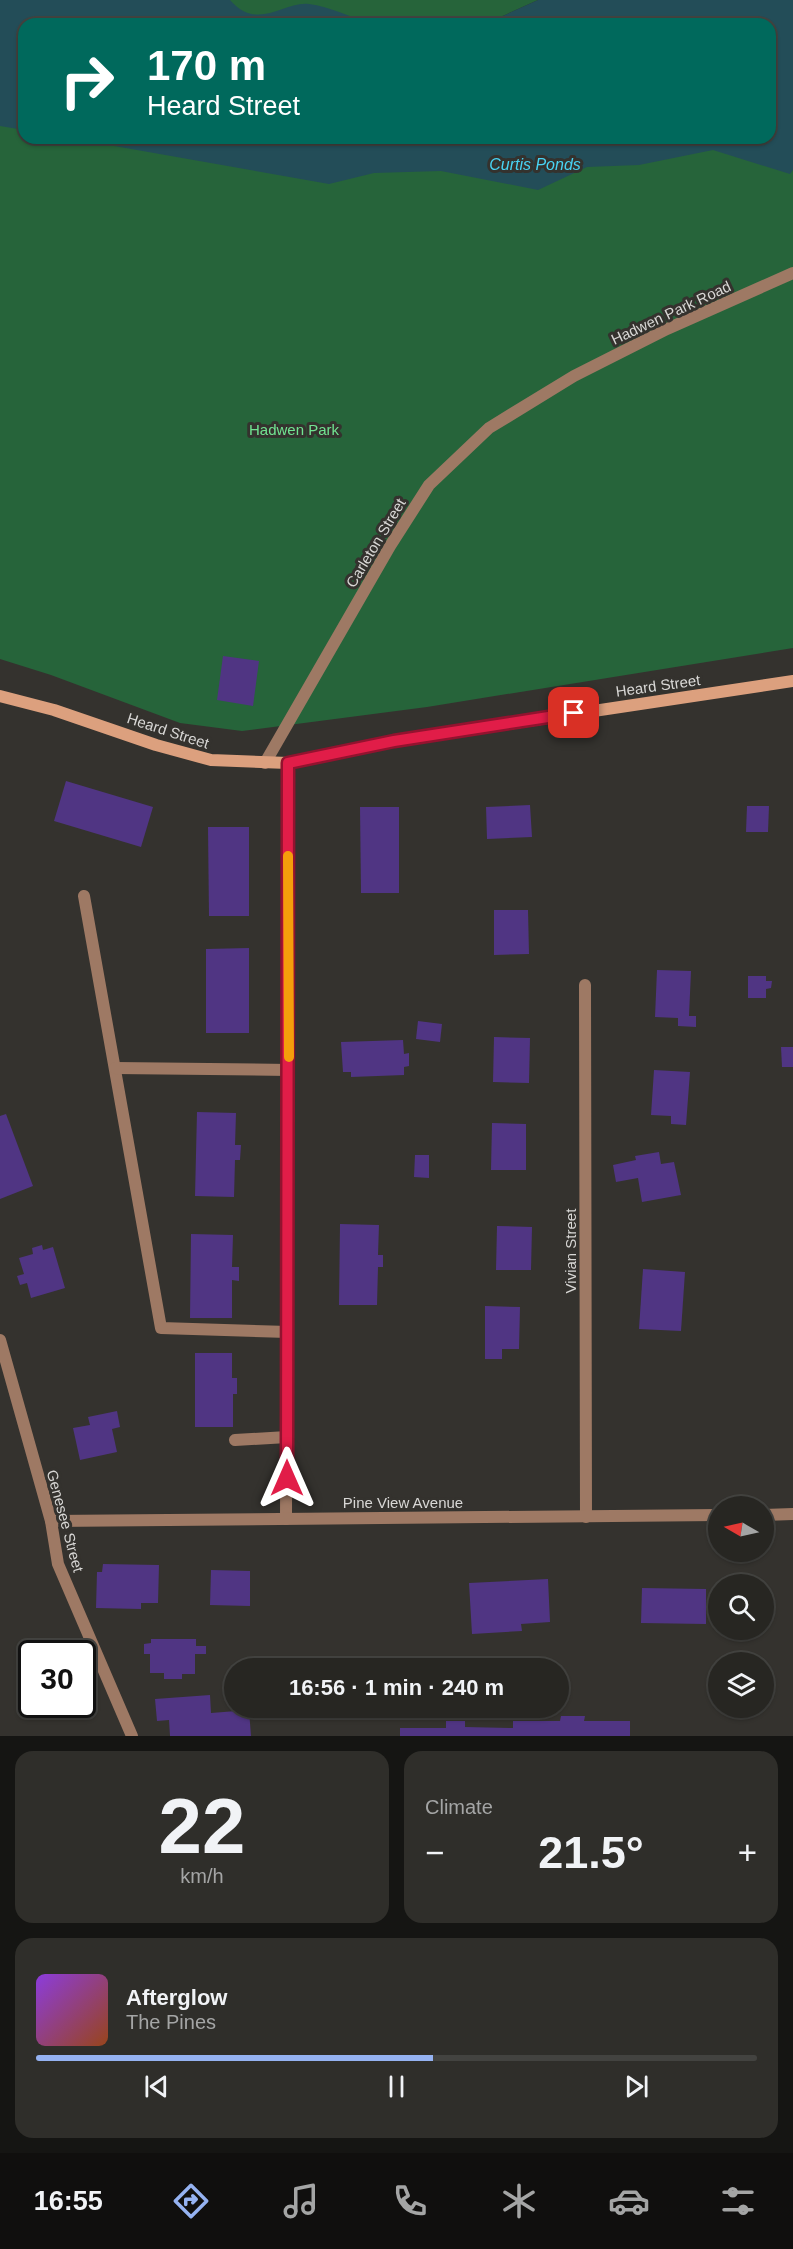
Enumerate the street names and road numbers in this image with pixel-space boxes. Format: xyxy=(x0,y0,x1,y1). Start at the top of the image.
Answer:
street label: Hadwen Park Road xyxy=(608,277,733,348)
street label: Carleton Street xyxy=(342,494,409,590)
street label: Heard Street xyxy=(615,671,702,700)
street label: Heard Street xyxy=(125,709,212,752)
street label: Vivian Street xyxy=(562,1208,579,1293)
street label: Genesee Street xyxy=(44,1468,88,1575)
street label: Pine View Avenue xyxy=(343,1494,463,1511)

